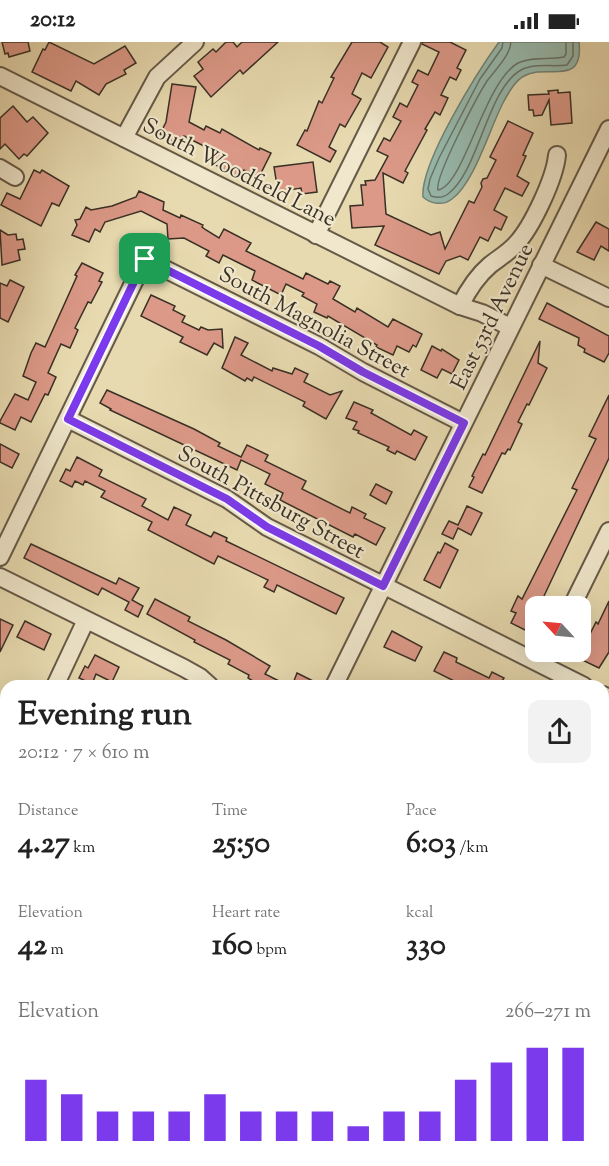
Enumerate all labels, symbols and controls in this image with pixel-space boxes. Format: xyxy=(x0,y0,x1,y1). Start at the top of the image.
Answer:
text: 20:12 xyxy=(30,5,75,37)
street label: South Woodfield Lane xyxy=(136,111,341,236)
pin xyxy=(119,233,170,284)
street label: East 53rd Avenue xyxy=(444,239,543,396)
icon: arrive xyxy=(128,242,161,275)
street label: South Magnolia Street xyxy=(212,260,415,388)
street label: South Pittsburg Street xyxy=(171,439,370,569)
north arrow xyxy=(525,596,591,662)
map controls xyxy=(525,596,591,662)
text: Evening run xyxy=(18,692,192,740)
button: share xyxy=(528,700,591,763)
text: 20:12 · 7 × 610 m xyxy=(18,739,149,768)
text: Distance xyxy=(18,800,78,823)
text: Time xyxy=(212,800,248,823)
text: Pace xyxy=(406,800,437,823)
text: 4.27 xyxy=(18,823,70,866)
text: 25:50 xyxy=(212,823,270,866)
text: 6:03 xyxy=(406,823,456,866)
text: km xyxy=(70,837,95,860)
text: /km xyxy=(456,837,488,860)
text: Elevation xyxy=(18,902,83,925)
text: Heart rate xyxy=(212,902,280,925)
text: kcal xyxy=(406,902,434,925)
text: 42 xyxy=(18,925,47,968)
text: 160 xyxy=(212,925,253,968)
text: 330 xyxy=(406,925,446,968)
text: m xyxy=(47,939,64,962)
text: bpm xyxy=(253,939,287,962)
text: Elevation xyxy=(18,998,99,1027)
text: 266–271 m xyxy=(505,998,591,1027)

